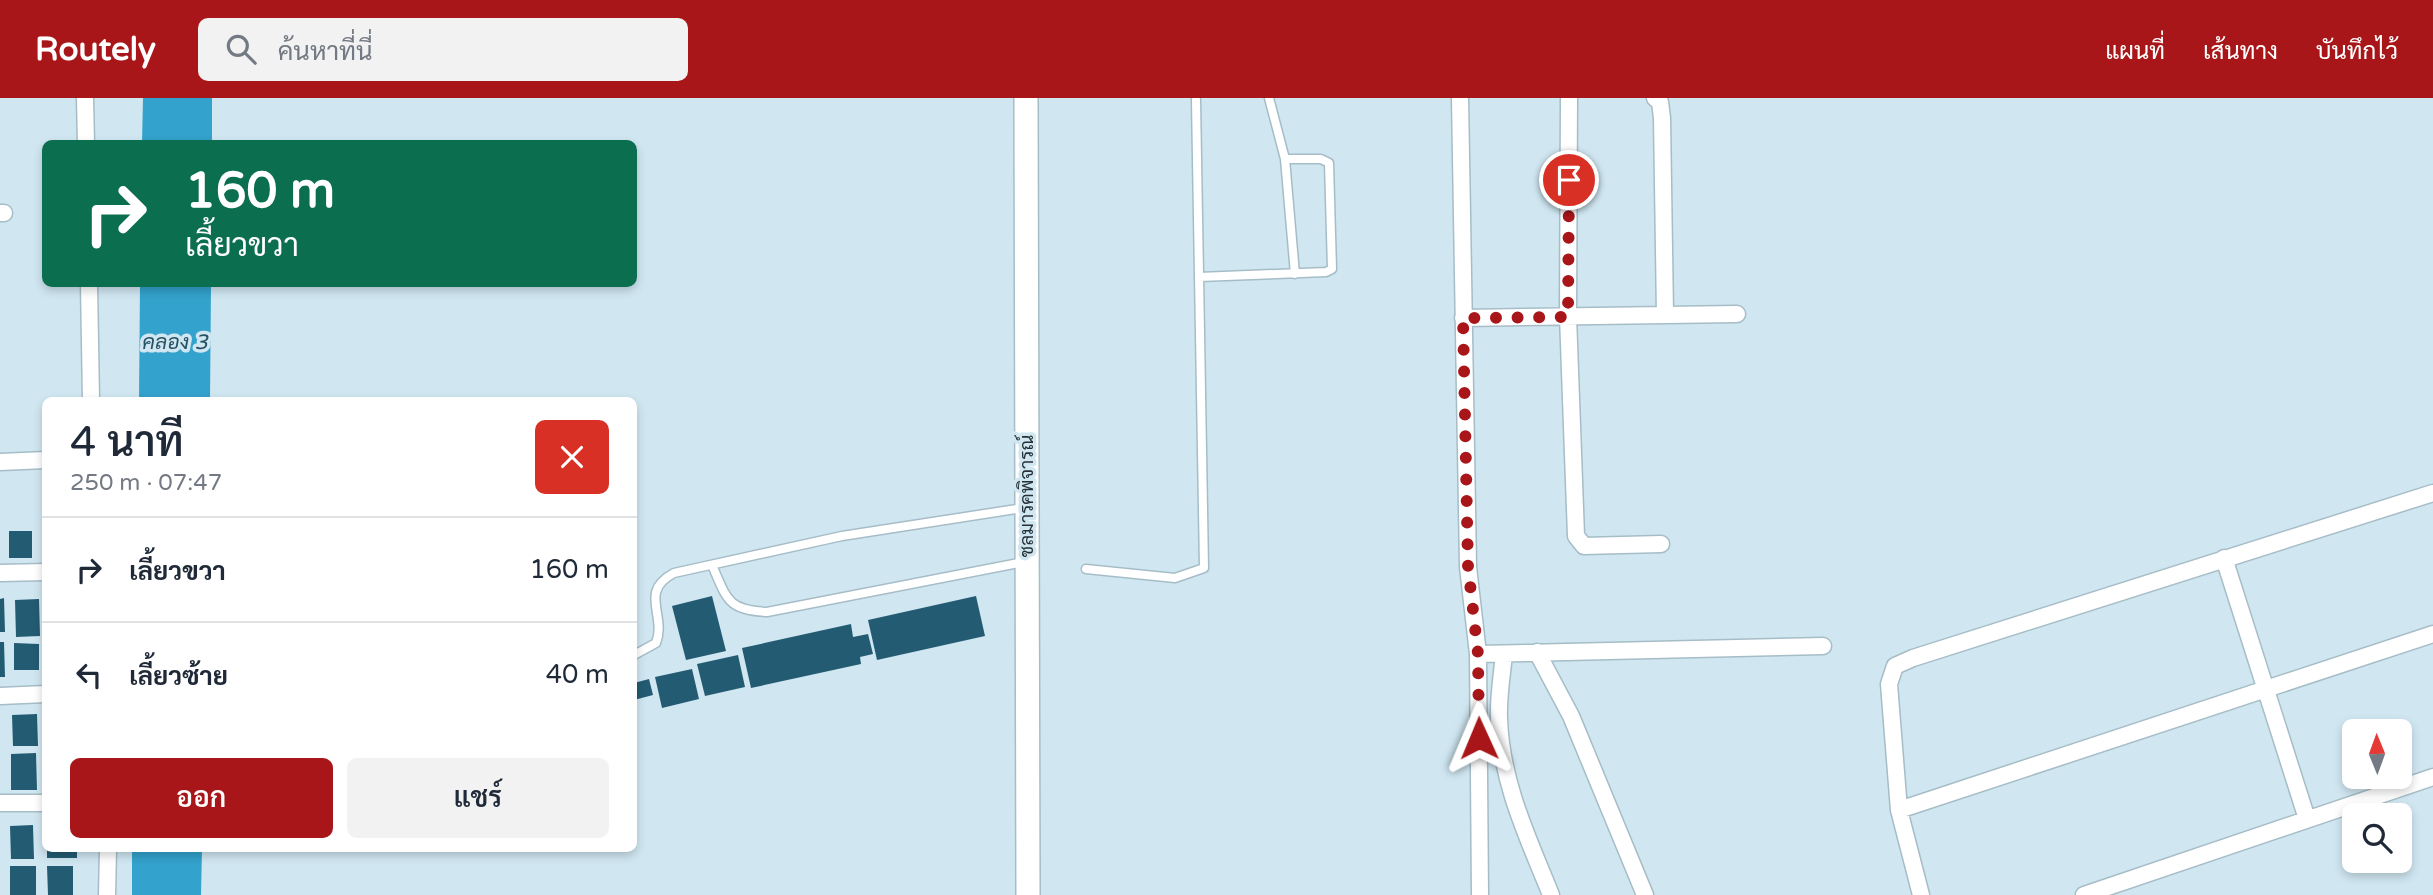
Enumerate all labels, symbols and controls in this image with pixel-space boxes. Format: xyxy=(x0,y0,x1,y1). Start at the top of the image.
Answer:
search box xyxy=(198,18,688,81)
text: Routely xyxy=(35,30,156,69)
icon: search xyxy=(222,30,260,68)
text: ค้นหาที่นี่ xyxy=(278,36,373,67)
text: แผนที่ xyxy=(2105,37,2165,66)
text: เส้นทาง xyxy=(2203,37,2278,66)
text: บันทึกไว้ xyxy=(2316,37,2398,66)
pin xyxy=(1539,150,1599,210)
icon: arrive xyxy=(1550,161,1588,199)
text: 160 m xyxy=(185,162,335,221)
icon: right xyxy=(70,168,161,259)
text: เลี้ยวขวา xyxy=(185,227,299,265)
water label: คลอง 3 xyxy=(142,330,209,355)
text: 4 นาที xyxy=(70,417,184,468)
button: close xyxy=(535,420,609,494)
street label: ชลมารคพิจารณ์ xyxy=(1014,435,1038,557)
text: 250 m · 07:47 xyxy=(70,469,222,497)
icon: right xyxy=(70,551,108,589)
text: 160 m xyxy=(529,554,609,585)
text: เลี้ยวขวา xyxy=(129,556,226,587)
icon: left xyxy=(70,656,108,694)
text: 40 m xyxy=(546,659,609,690)
text: เลี้ยวซ้าย xyxy=(129,661,228,692)
position arrow xyxy=(1442,701,1516,775)
north arrow xyxy=(2342,719,2412,789)
map controls xyxy=(2342,719,2412,873)
button: ออก xyxy=(70,758,333,838)
button: แชร์ xyxy=(347,758,609,838)
button: search xyxy=(2342,803,2412,873)

